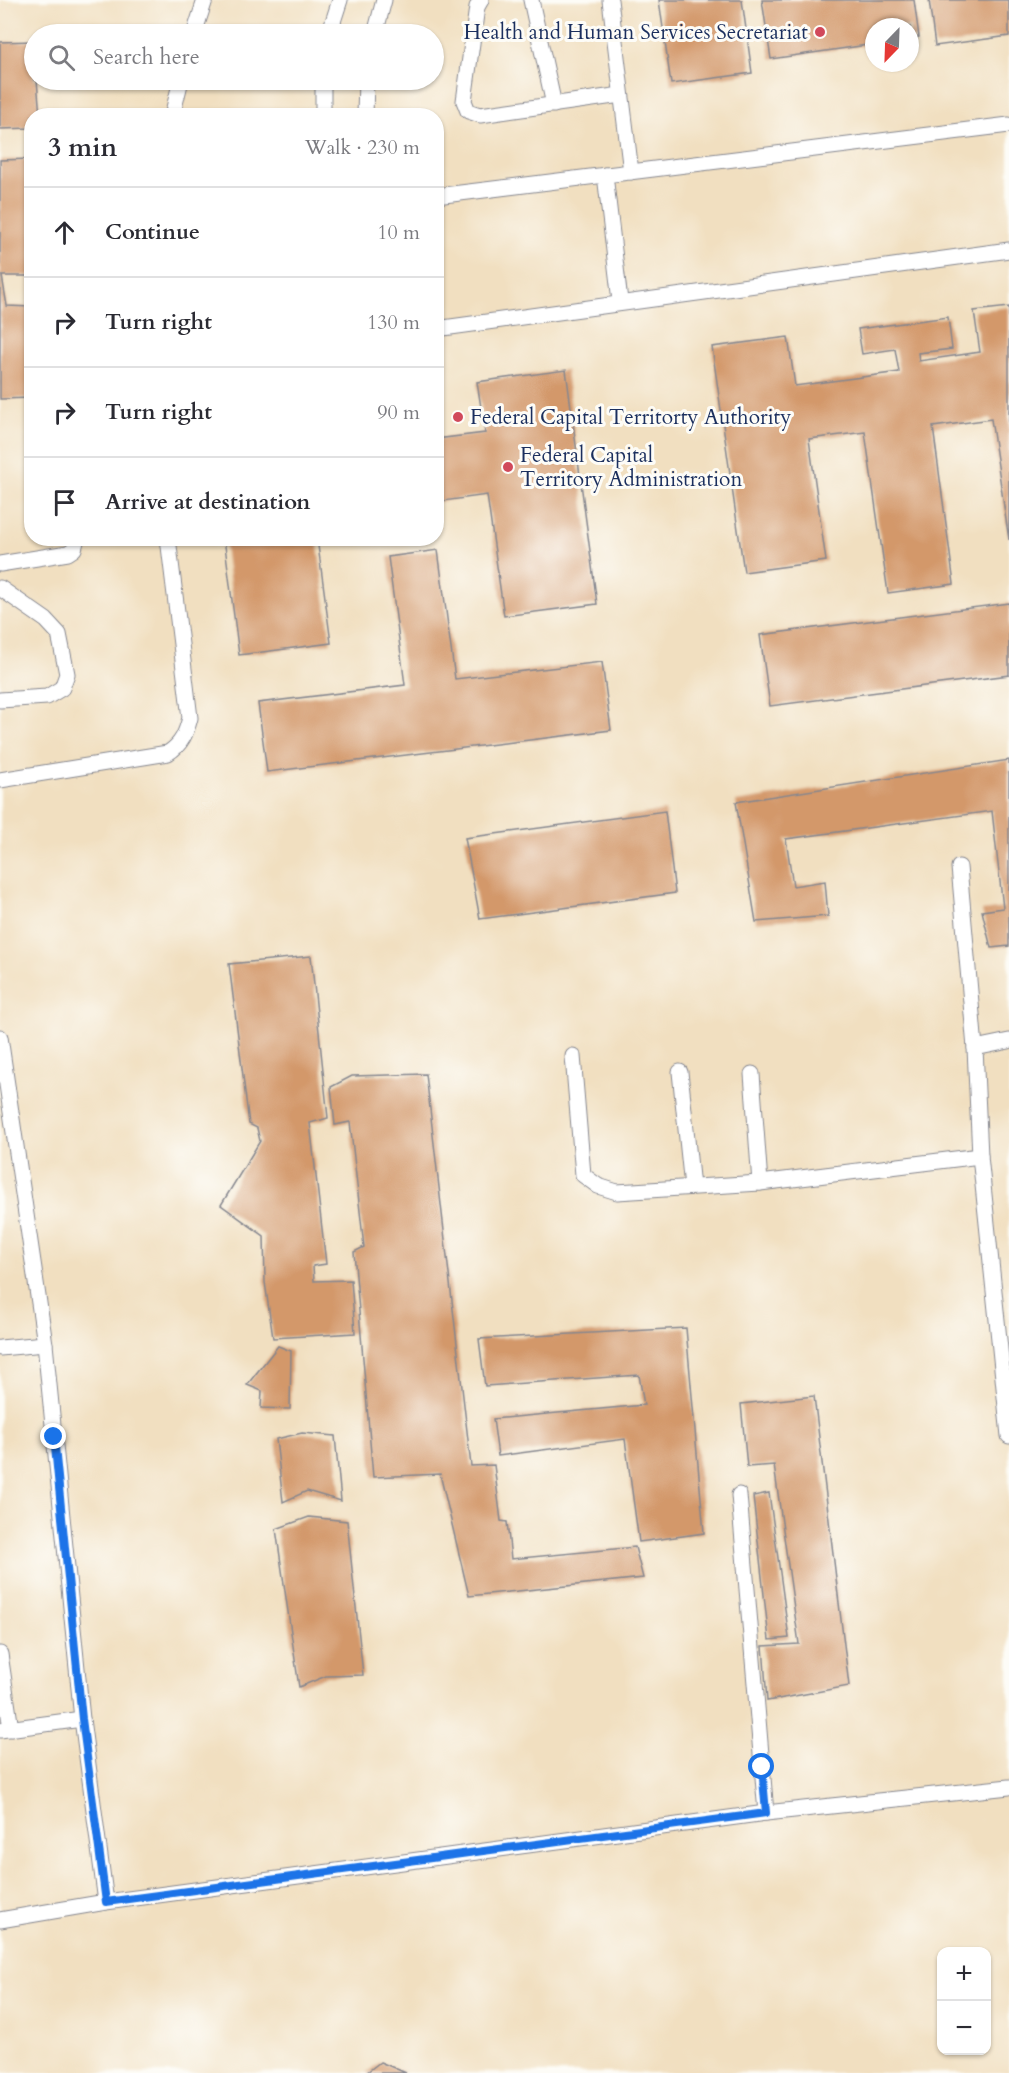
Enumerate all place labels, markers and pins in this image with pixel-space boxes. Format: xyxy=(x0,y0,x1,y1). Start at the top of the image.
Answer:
place label: Health and Human Services Secretariat xyxy=(464,18,808,47)
marker: Health and Human Services Secretariat xyxy=(813,25,827,39)
place label: Federal Capital Territorty Authority xyxy=(470,403,791,432)
marker: Federal Capital Territorty Authority xyxy=(451,410,465,424)
place label: Federal Capital Territory Administration xyxy=(520,441,742,494)
marker: Federal Capital Territory Administration xyxy=(501,460,515,474)

